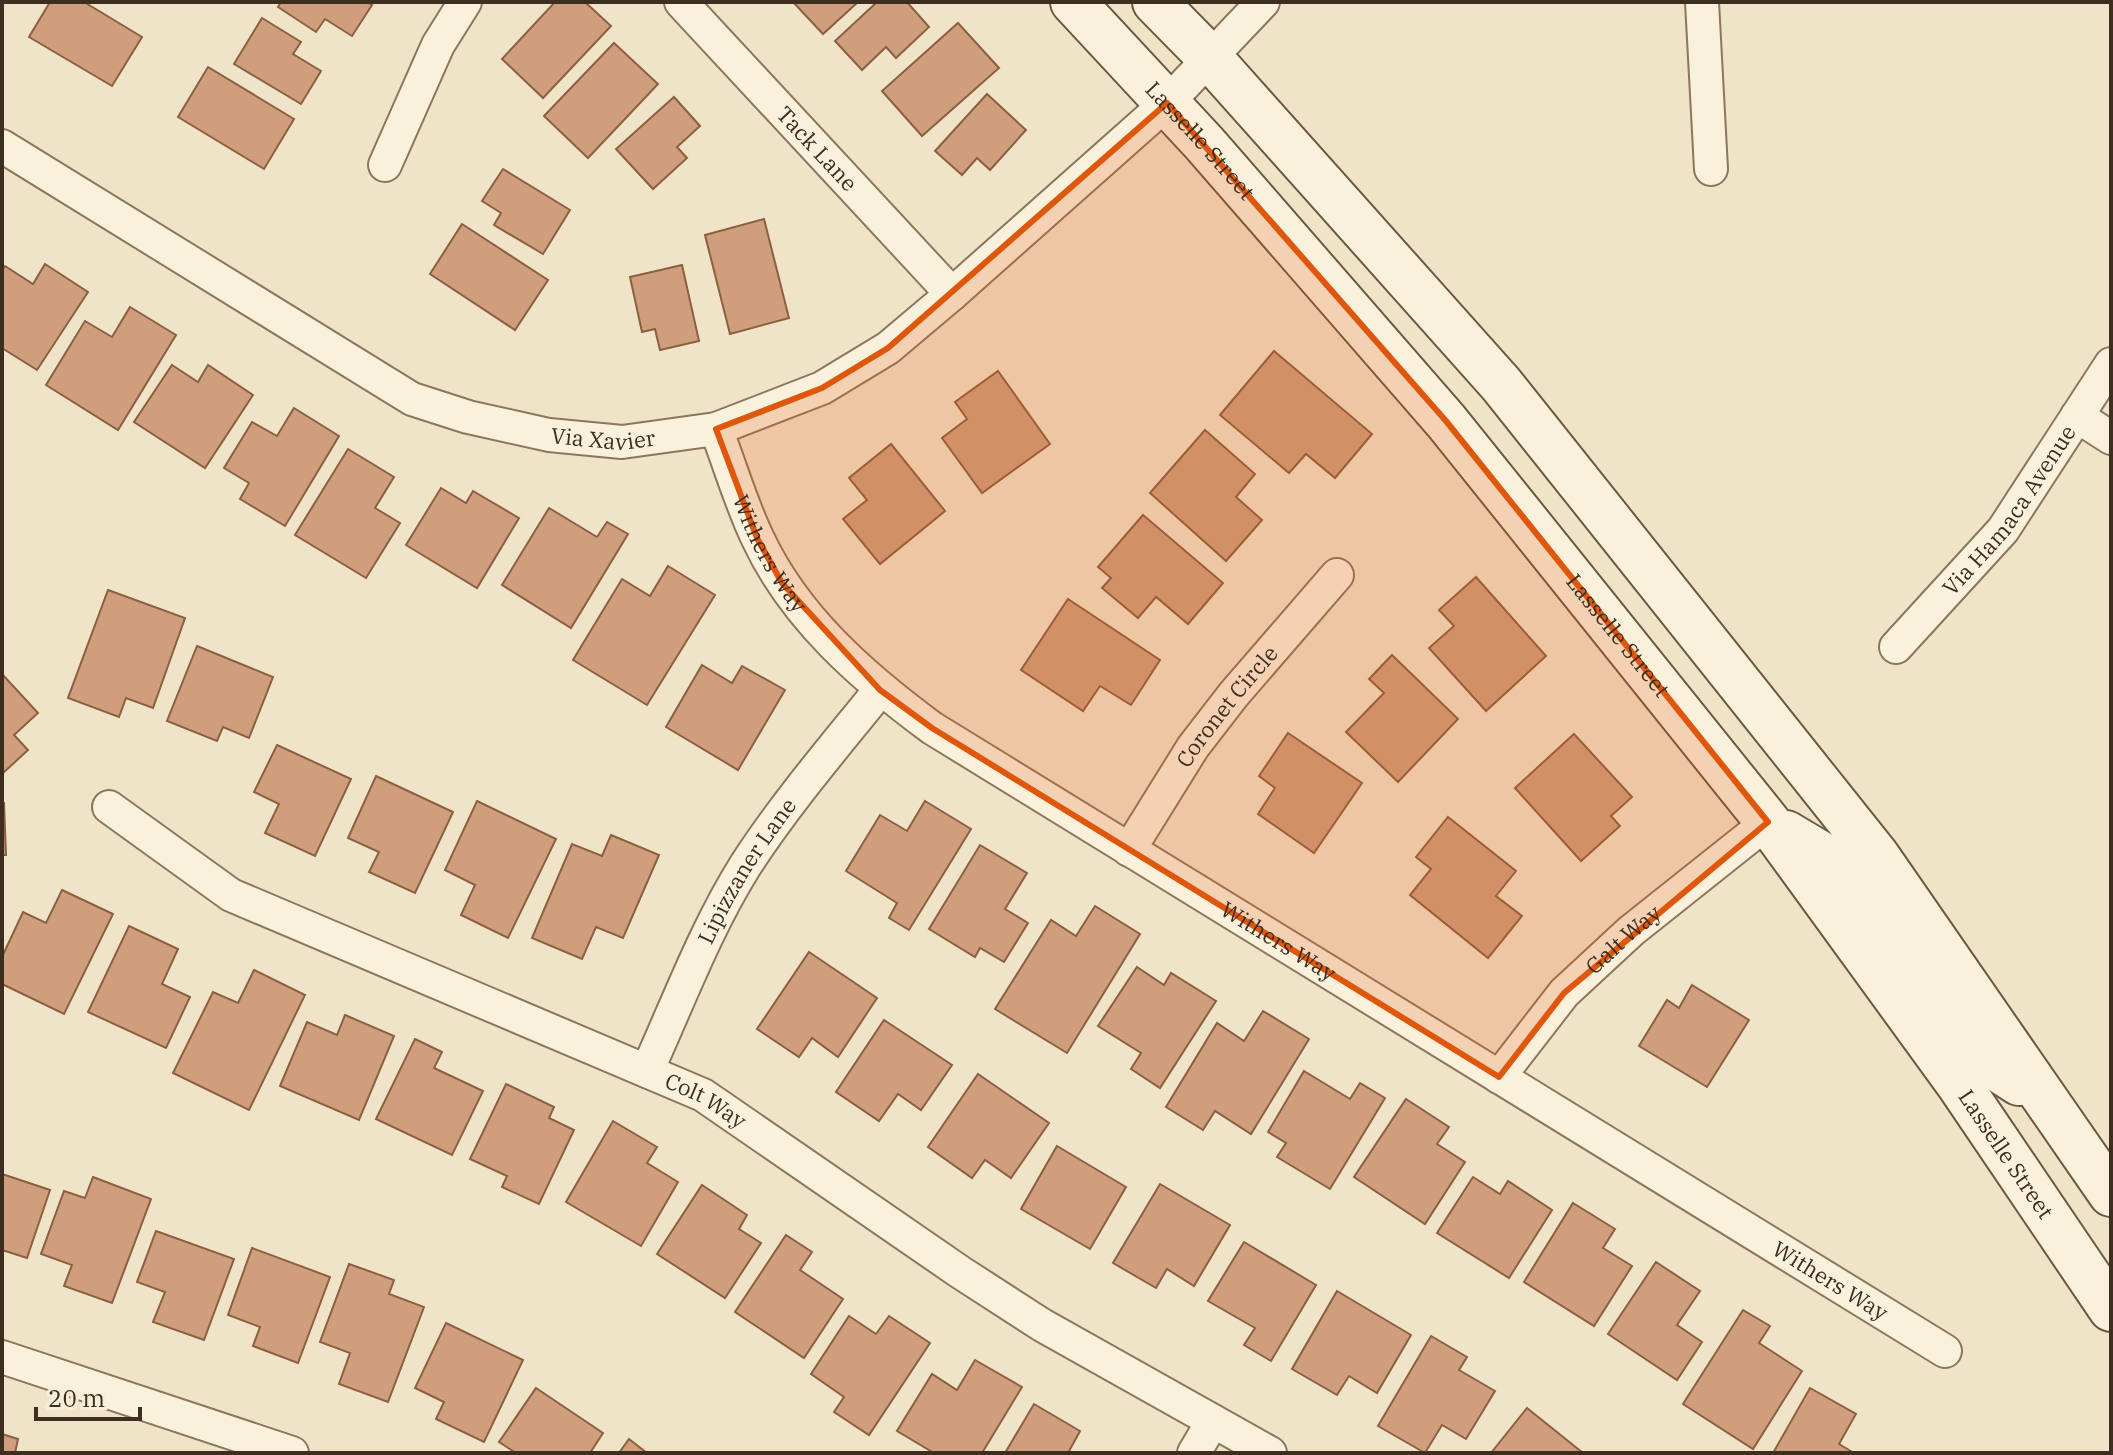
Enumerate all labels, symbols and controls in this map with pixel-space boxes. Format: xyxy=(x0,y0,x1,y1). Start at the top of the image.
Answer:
street label: Lasselle Street xyxy=(1140,74,1262,206)
street label: Tack Lane xyxy=(771,100,864,197)
street label: Via Hamaca Avenue xyxy=(1935,419,2082,601)
street label: Via Xavier xyxy=(550,420,657,456)
street label: Withers Way xyxy=(727,490,814,618)
street label: Lasselle Street xyxy=(1560,567,1677,703)
street label: Coronet Circle xyxy=(1169,639,1284,773)
street label: Lipizzaner Lane xyxy=(690,792,802,948)
street label: Withers Way xyxy=(1216,894,1342,987)
street label: Galt Way xyxy=(1579,898,1667,980)
street label: Colt Way xyxy=(661,1066,753,1135)
street label: Lasselle Street xyxy=(1952,1083,2061,1224)
street label: Withers Way xyxy=(1767,1234,1894,1327)
scale bar xyxy=(36,1371,140,1421)
text: 20 m xyxy=(48,1382,105,1414)

